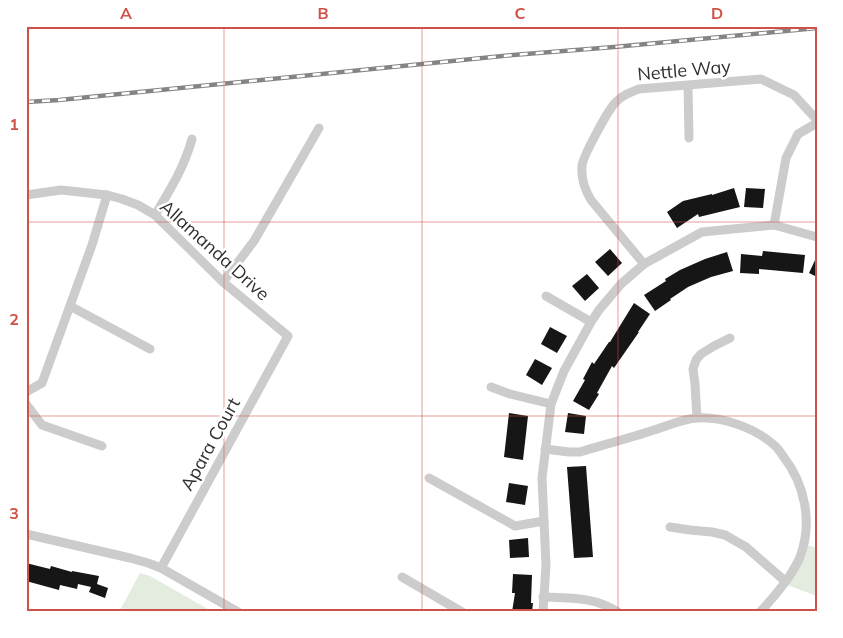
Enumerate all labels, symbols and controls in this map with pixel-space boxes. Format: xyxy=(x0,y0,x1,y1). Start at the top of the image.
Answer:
text: A xyxy=(120,3,132,23)
text: B xyxy=(317,3,329,23)
text: C xyxy=(515,3,526,23)
text: D xyxy=(711,3,723,23)
street label: Nettle Way xyxy=(636,54,732,86)
text: 1 xyxy=(9,114,19,134)
street label: Allamanda Drive xyxy=(155,195,275,305)
text: 2 xyxy=(9,309,19,329)
street label: Apara Court xyxy=(175,394,245,494)
text: 3 xyxy=(9,503,19,523)

